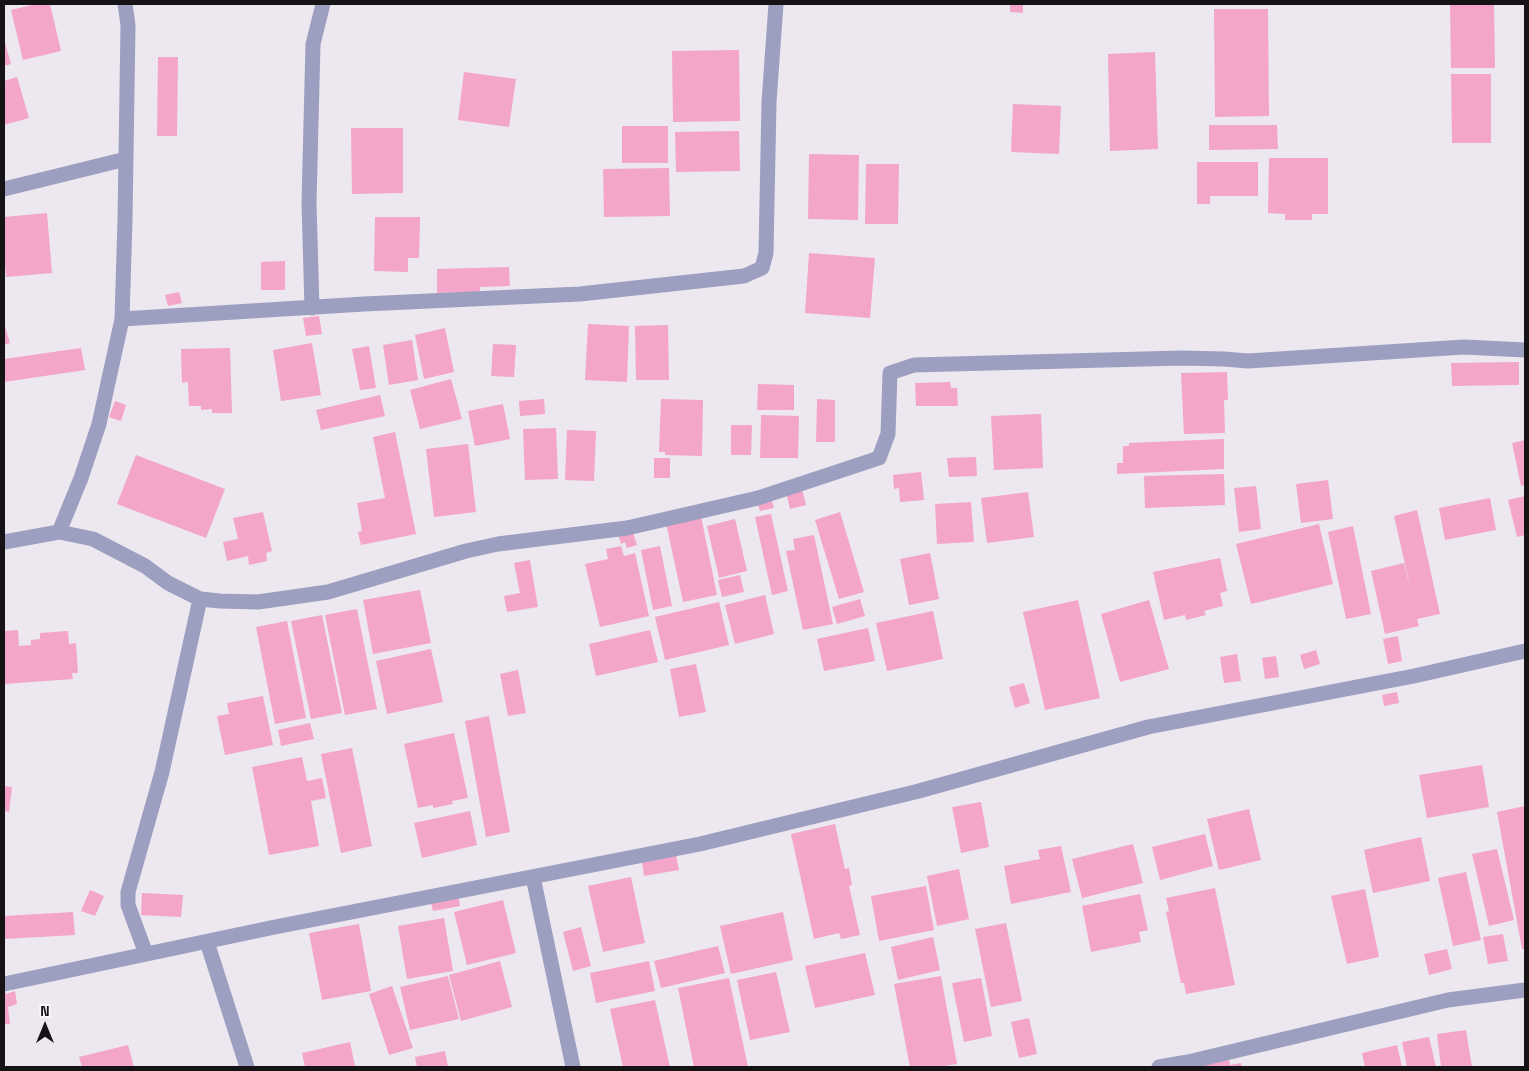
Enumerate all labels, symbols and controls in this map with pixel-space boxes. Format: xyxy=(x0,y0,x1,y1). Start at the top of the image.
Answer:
north arrow xyxy=(20,1001,70,1051)
text: N xyxy=(40,1002,50,1020)

